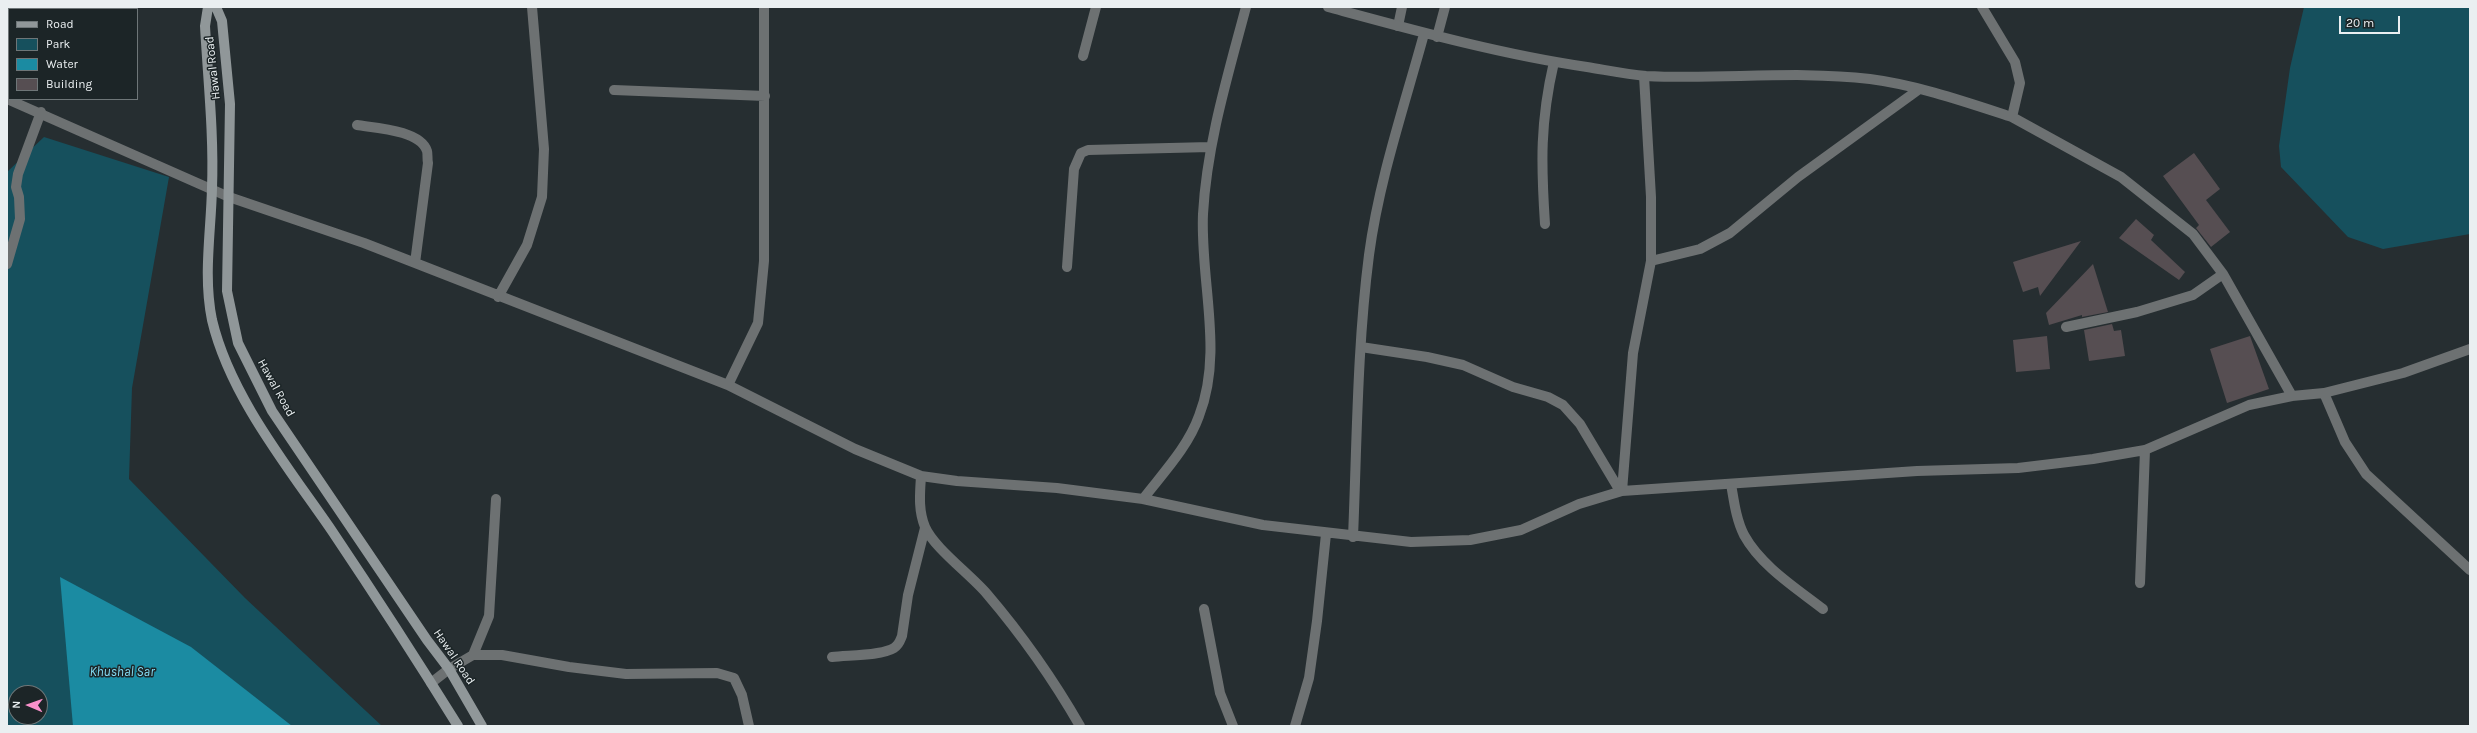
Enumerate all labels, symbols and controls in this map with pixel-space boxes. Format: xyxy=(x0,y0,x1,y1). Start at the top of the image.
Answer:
legend xyxy=(8,8,138,100)
scale bar xyxy=(2341,8,2402,34)
text: 20 m xyxy=(2346,16,2374,30)
text: Road xyxy=(46,17,74,31)
street label: Hawal Road xyxy=(203,36,223,100)
text: Park xyxy=(46,37,70,51)
text: Water xyxy=(46,57,78,71)
text: Building xyxy=(46,77,92,91)
street label: Hawal Road xyxy=(254,357,298,419)
street label: Hawal Road xyxy=(430,627,478,687)
water label: Khushal Sar xyxy=(89,664,155,680)
north arrow xyxy=(8,685,48,725)
text: N xyxy=(10,700,23,709)

